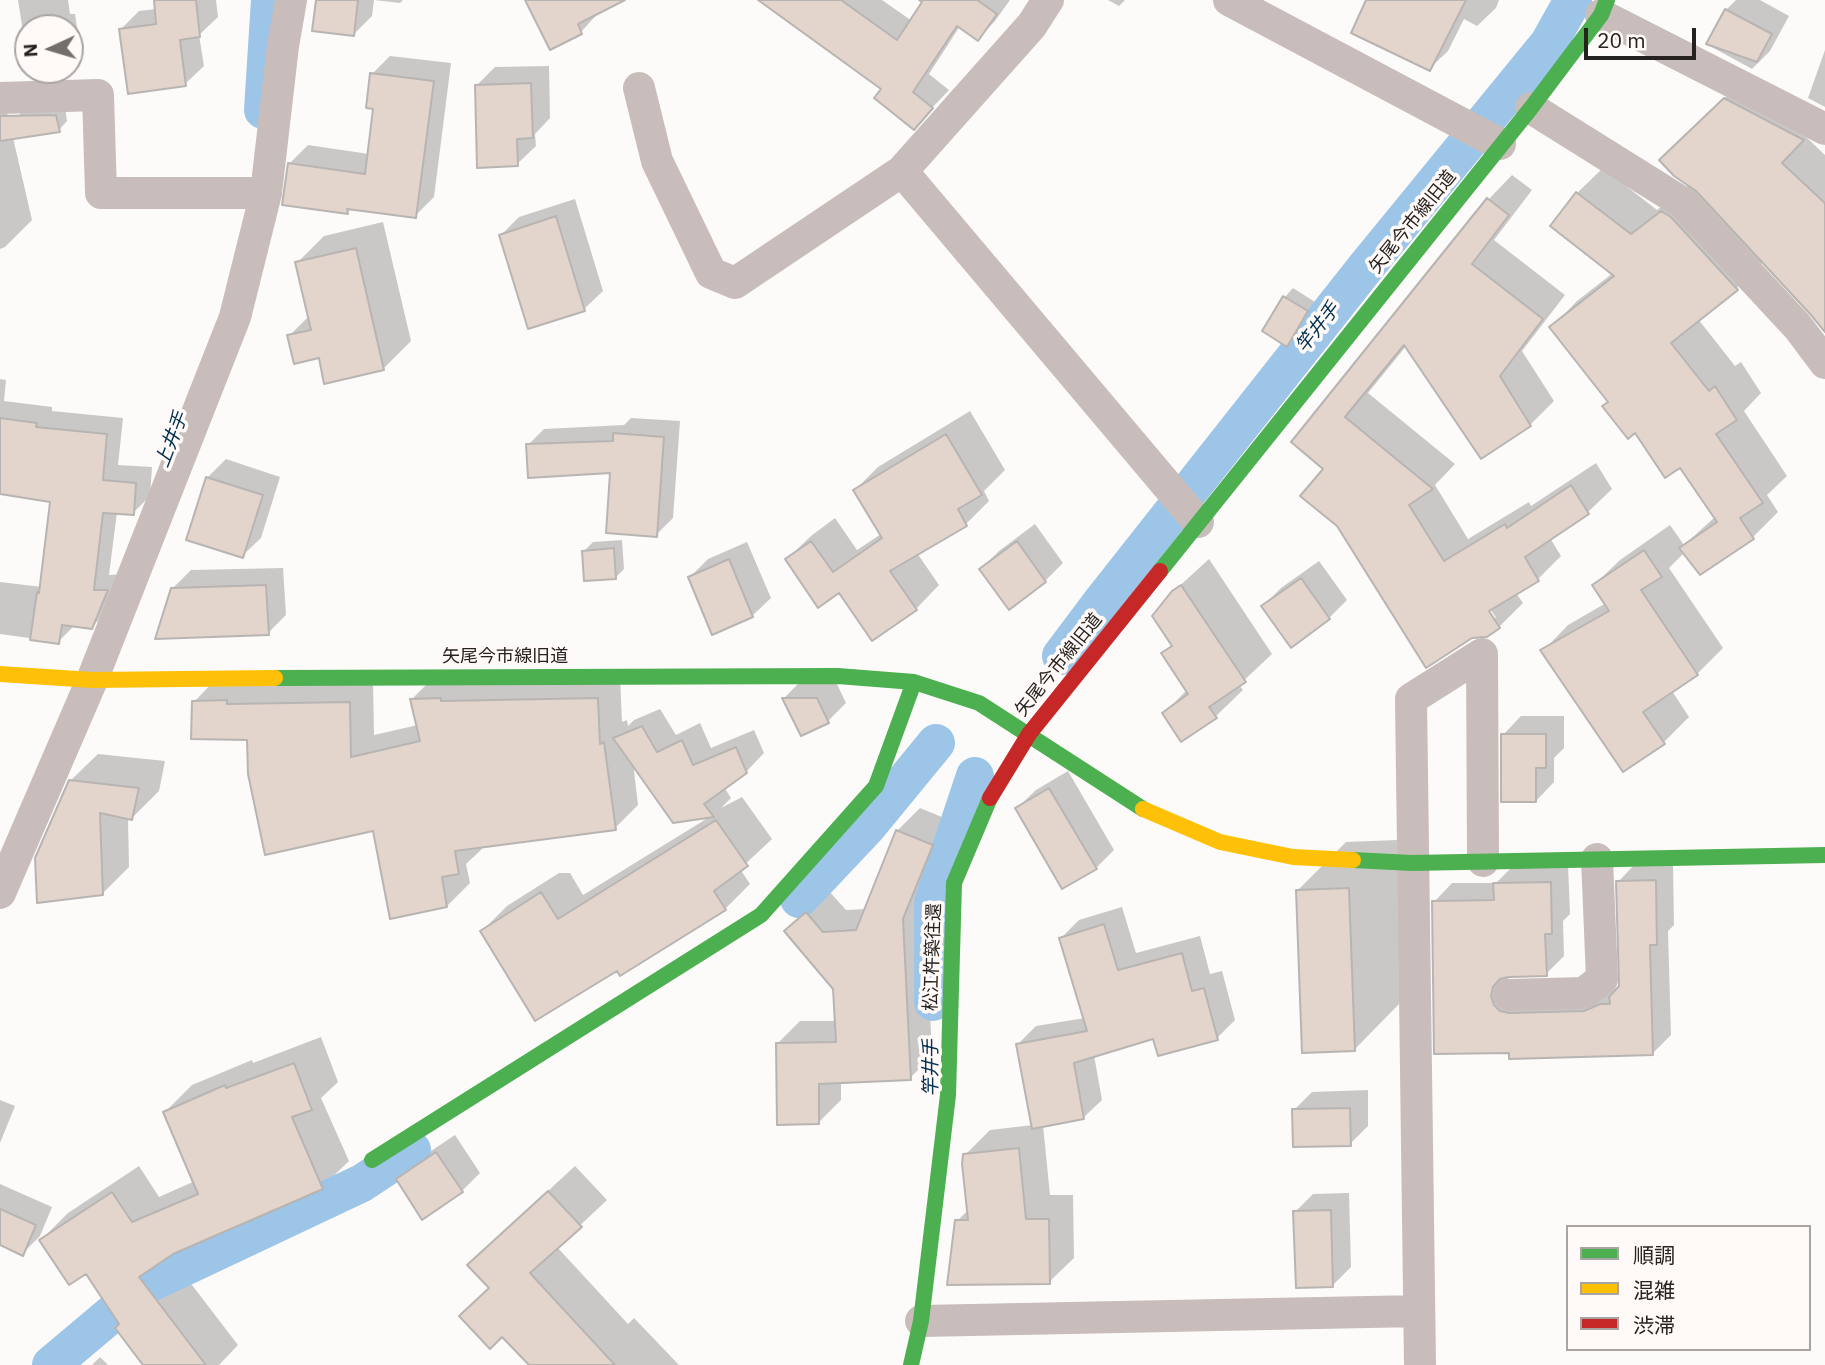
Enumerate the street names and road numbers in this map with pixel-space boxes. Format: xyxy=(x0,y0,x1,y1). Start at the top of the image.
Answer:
street label: 矢尾今市線旧道 xyxy=(1365,166,1461,278)
street label: 矢尾今市線旧道 xyxy=(1011,609,1107,721)
street label: 矢尾今市線旧道 xyxy=(442,646,568,668)
street label: 松江杵築往還 xyxy=(920,903,946,1011)

